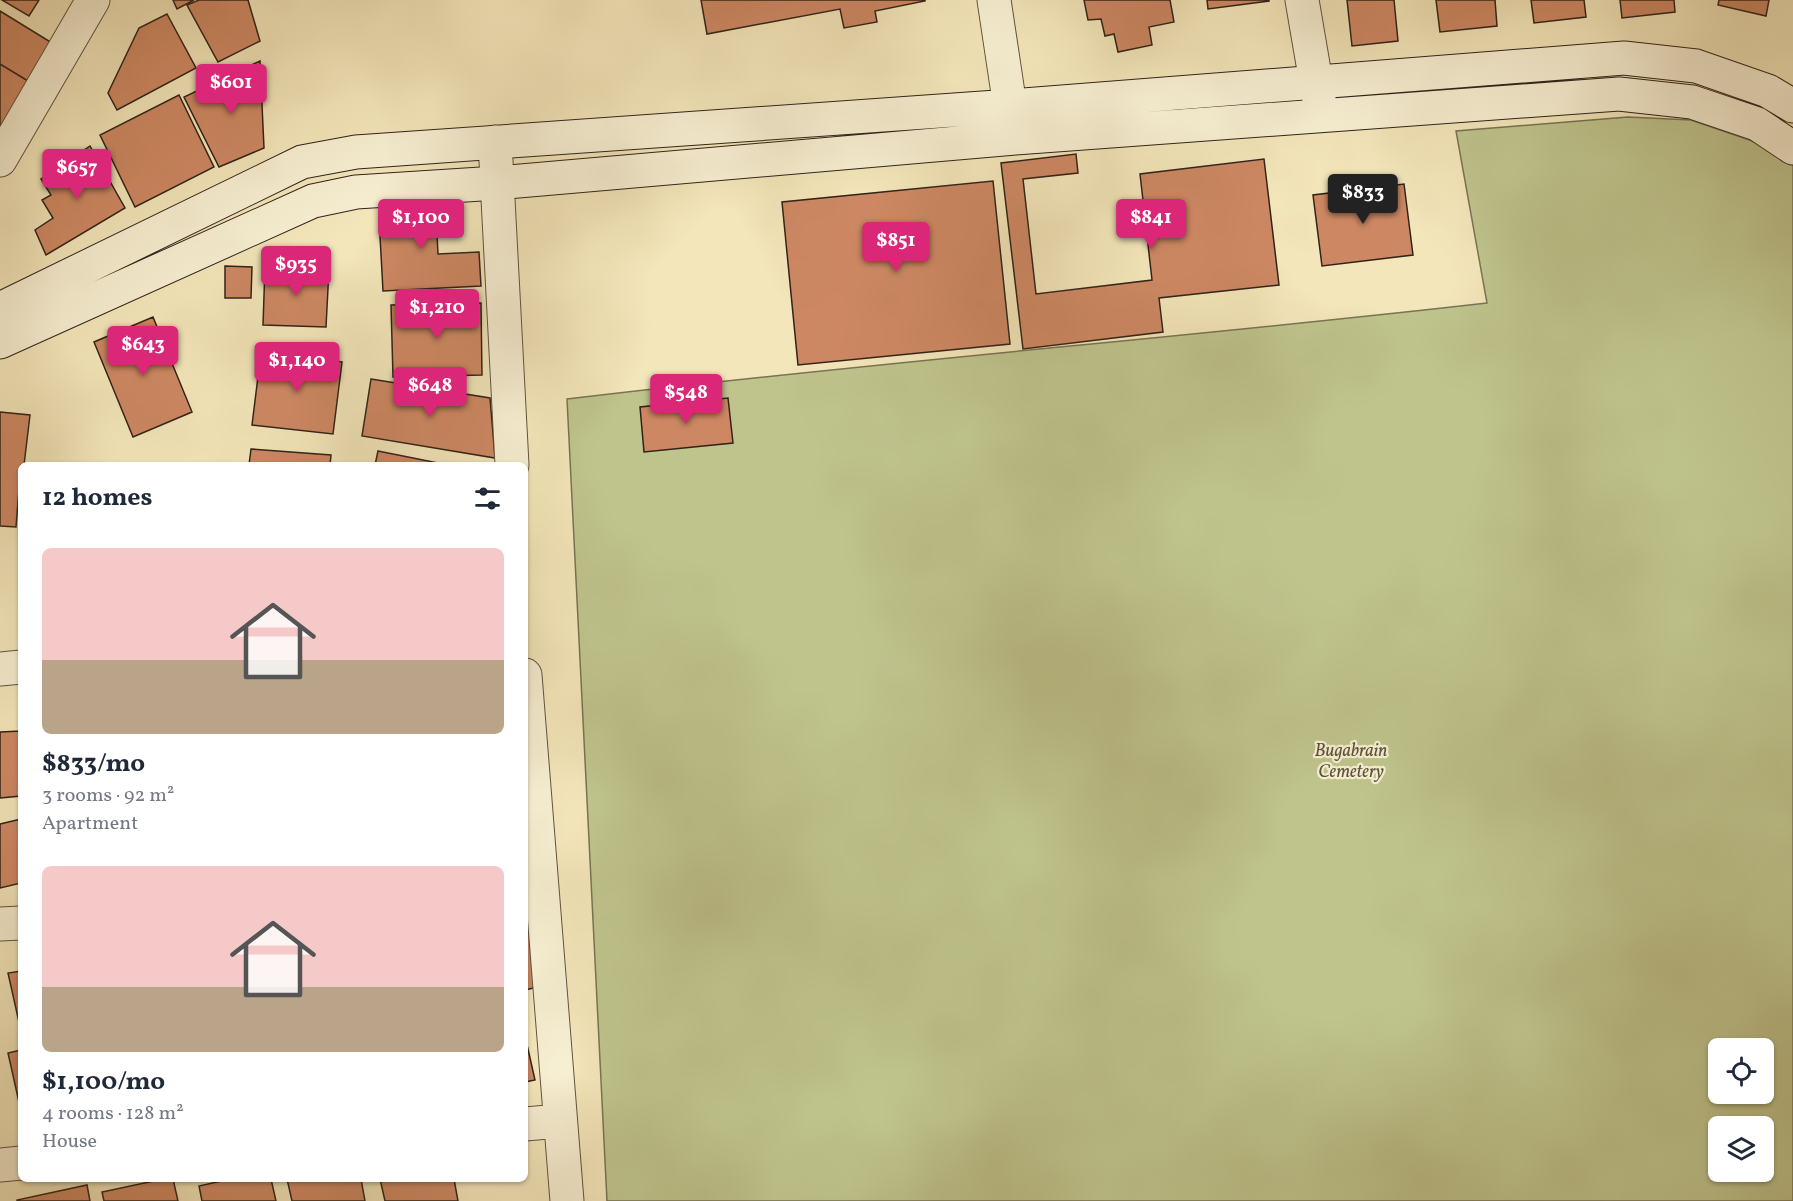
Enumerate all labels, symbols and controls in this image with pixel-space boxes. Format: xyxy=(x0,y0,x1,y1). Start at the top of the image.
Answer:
pin: $601 xyxy=(195,64,267,115)
text: $601 xyxy=(210,69,252,97)
pin: $657 xyxy=(41,149,113,200)
text: $657 xyxy=(56,154,98,182)
pin: $833 xyxy=(1327,174,1399,225)
text: $833 xyxy=(1342,179,1384,207)
pin: $1,100 xyxy=(372,199,470,250)
pin: $841 xyxy=(1115,199,1187,250)
text: $1,100 xyxy=(392,204,450,232)
text: $841 xyxy=(1130,204,1172,232)
pin: $851 xyxy=(860,222,932,273)
text: $851 xyxy=(876,227,916,255)
pin: $935 xyxy=(260,246,332,297)
text: $935 xyxy=(275,251,317,279)
pin: $1,210 xyxy=(388,289,486,340)
text: $1,210 xyxy=(409,294,465,322)
pin: $643 xyxy=(107,326,179,377)
text: $643 xyxy=(121,331,165,359)
pin: $1,140 xyxy=(248,342,346,393)
text: $1,140 xyxy=(268,347,326,375)
pin: $648 xyxy=(394,367,466,418)
text: $648 xyxy=(408,372,452,400)
pin: $548 xyxy=(650,374,722,425)
text: $548 xyxy=(664,379,708,407)
text: 12 homes xyxy=(42,480,153,516)
icon: filters xyxy=(471,482,504,515)
icon: home xyxy=(219,587,327,695)
park label: Bugabrain Cemetery xyxy=(1315,739,1387,785)
text: $833/mo xyxy=(42,746,145,782)
text: 3 rooms · 92 m² xyxy=(42,782,174,810)
text: Apartment xyxy=(42,810,138,838)
icon: home xyxy=(219,905,327,1013)
map controls xyxy=(1708,1038,1774,1182)
button: locate xyxy=(1708,1038,1774,1104)
text: $1,100/mo xyxy=(42,1064,165,1100)
text: 4 rooms · 128 m² xyxy=(42,1100,184,1128)
button: layers xyxy=(1708,1116,1774,1182)
text: House xyxy=(42,1128,97,1156)

